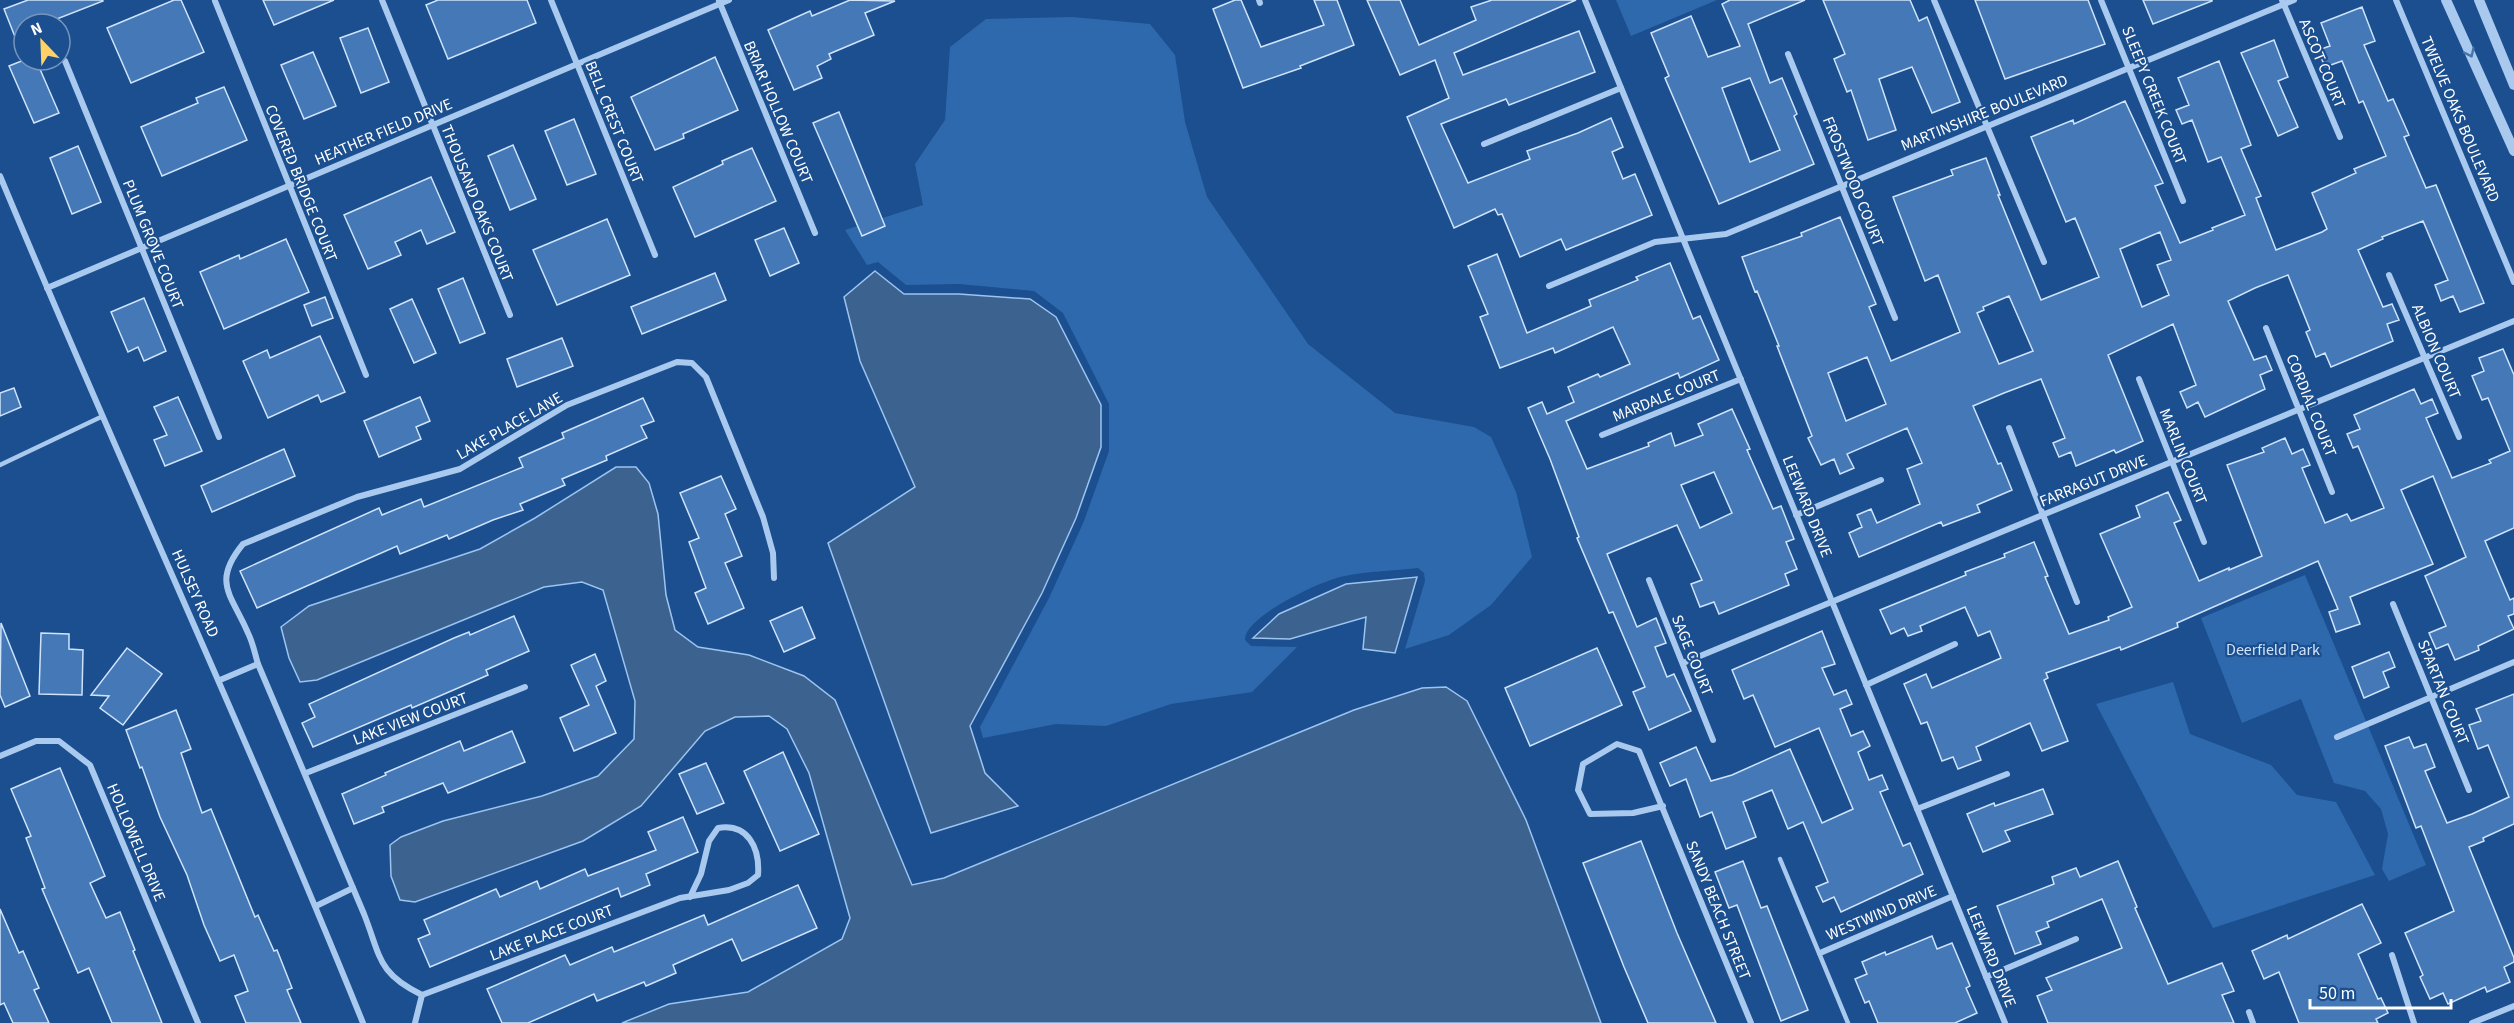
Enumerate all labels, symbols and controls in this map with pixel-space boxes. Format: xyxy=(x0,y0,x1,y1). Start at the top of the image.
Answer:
north arrow xyxy=(12,12,72,72)
street label: ASCOT COURT xyxy=(2293,15,2351,112)
text: N xyxy=(27,17,46,41)
street label: SLEEPY CREEK COURT xyxy=(2116,23,2192,168)
street label: TWELVE OAKS BOULEVARD xyxy=(2415,33,2505,206)
street label: BRIAR HOLLOW COURT xyxy=(738,38,818,188)
one-way arrow xyxy=(2463,47,2475,58)
street label: BELL CREST COURT xyxy=(579,58,649,187)
street label: MARTINSHIRE BOULEVARD xyxy=(1898,69,2071,157)
street label: HEATHER FIELD DRIVE xyxy=(311,93,456,171)
street label: COVERED BRIDGE COURT xyxy=(259,102,343,266)
street label: FROSTWOOD COURT xyxy=(1817,113,1889,250)
street label: THOUSAND OAKS COURT xyxy=(435,122,519,286)
street label: PLUM GROVE COURT xyxy=(117,176,189,313)
street label: ALBION COURT xyxy=(2406,300,2466,403)
street label: CORDIAL COURT xyxy=(2280,351,2342,461)
street label: MARDALE COURT xyxy=(1609,364,1724,428)
street label: LAKE PLACE LANE xyxy=(453,387,566,465)
street label: MARLIN COURT xyxy=(2154,405,2213,508)
street label: FARRAGUT DRIVE xyxy=(2036,449,2151,513)
street label: LEEWARD DRIVE xyxy=(1777,452,1837,561)
street label: HULSEY ROAD xyxy=(166,546,224,641)
street label: SAGE COURT xyxy=(1666,612,1718,700)
street label: SPARTAN COURT xyxy=(2412,636,2474,749)
park label: Deerfield Park xyxy=(2226,639,2320,661)
street label: LAKE VIEW COURT xyxy=(350,687,471,751)
street label: HOLLOWELL DRIVE xyxy=(101,780,171,905)
street label: SANDY BEACH STREET xyxy=(1680,837,1756,984)
street label: WESTWIND DRIVE xyxy=(1823,880,1940,946)
street label: LAKE PLACE COURT xyxy=(486,899,617,967)
street label: LEEWARD DRIVE xyxy=(1961,902,2021,1011)
scale bar xyxy=(2310,972,2451,1010)
text: 50 m xyxy=(2319,981,2355,1006)

